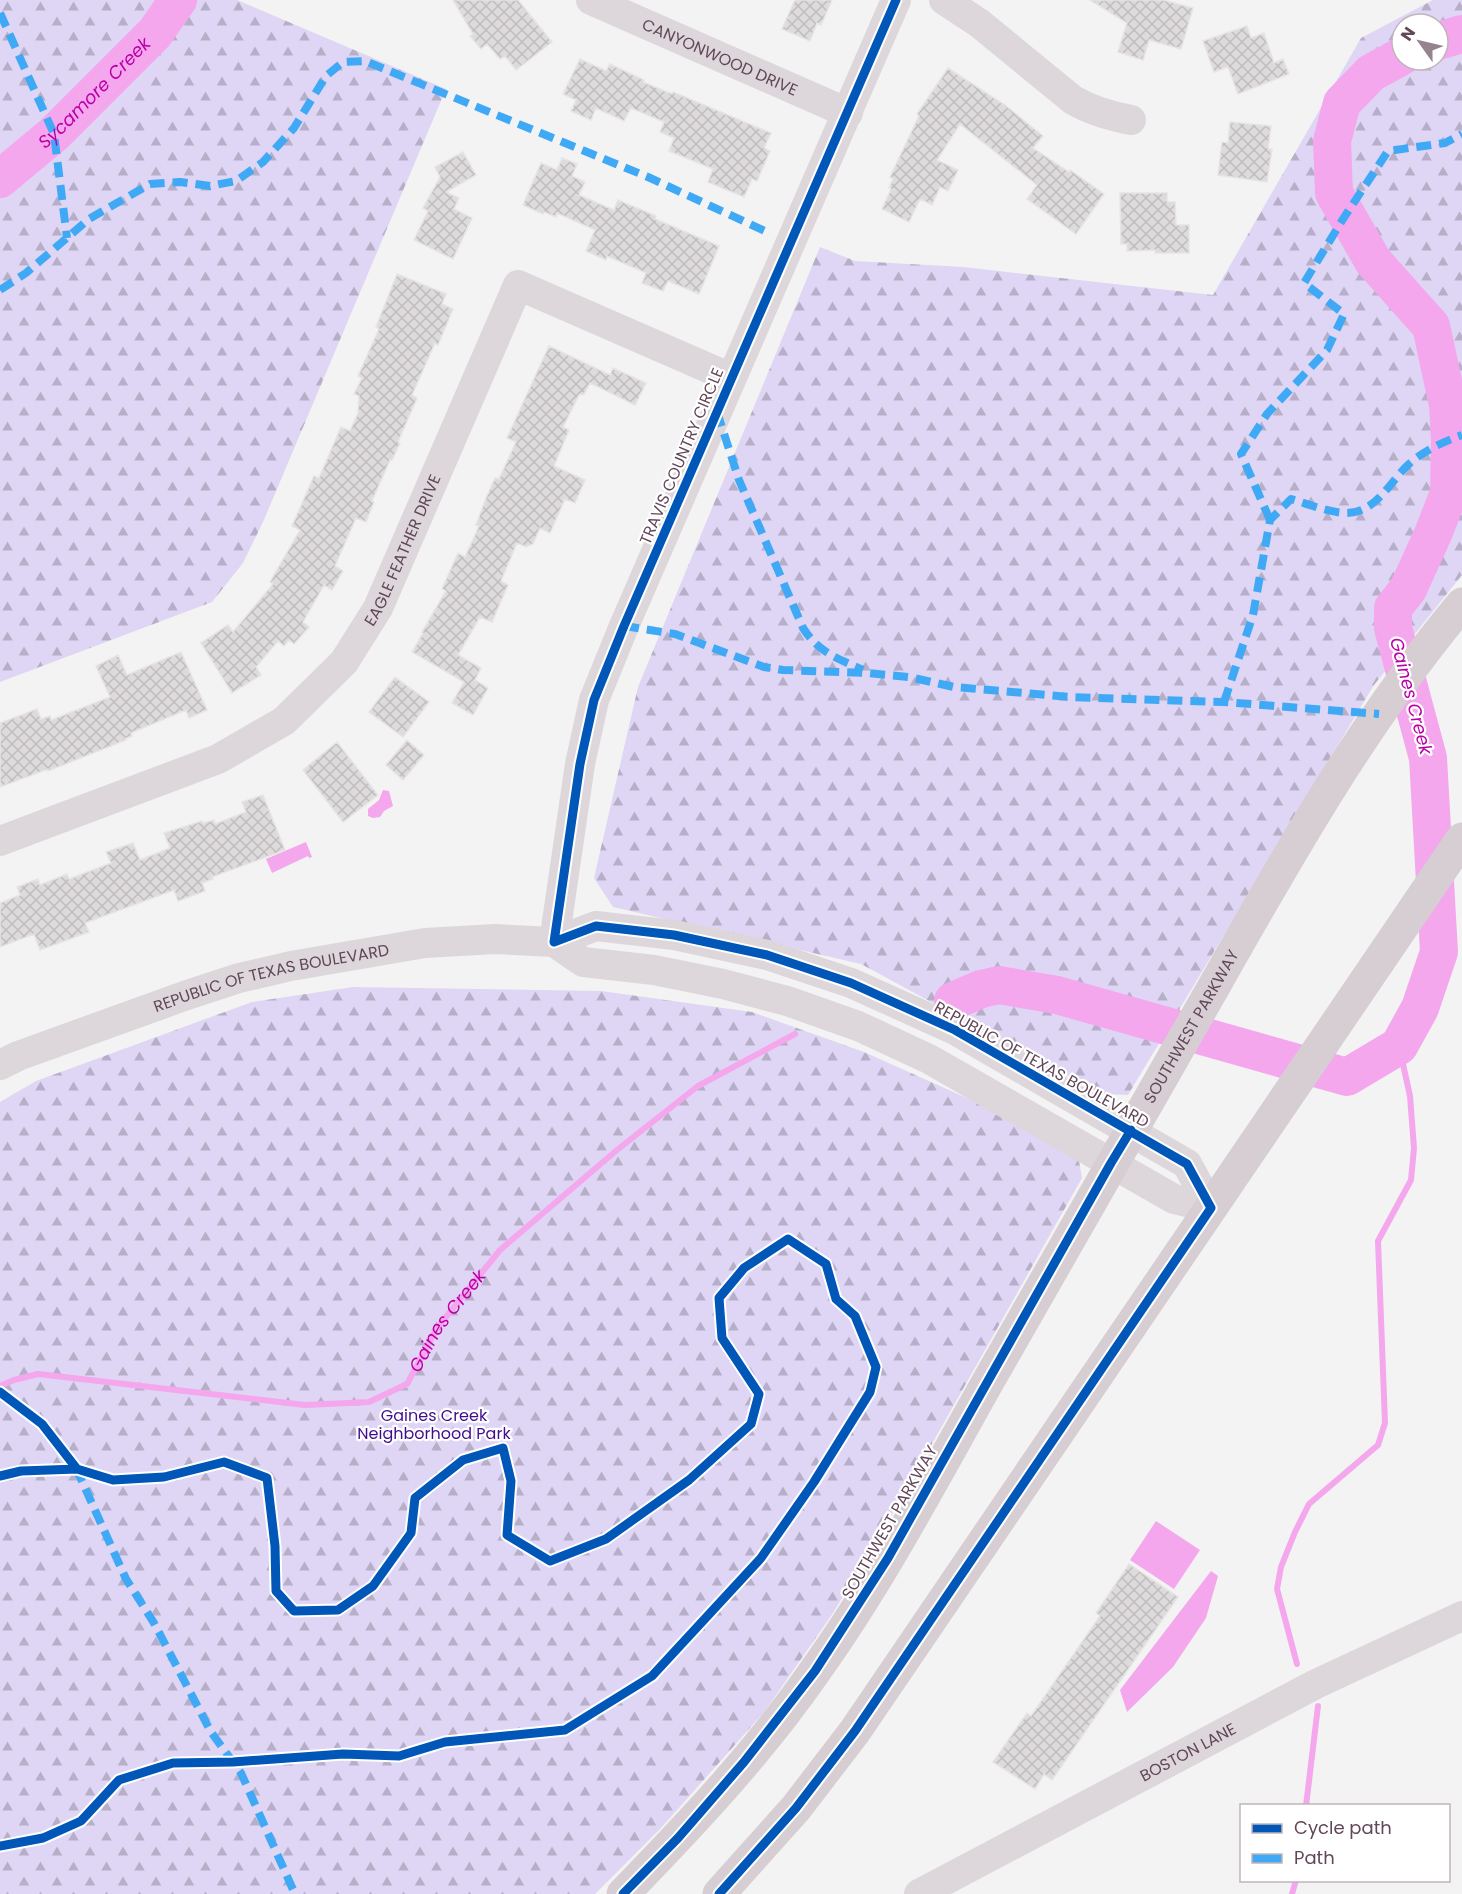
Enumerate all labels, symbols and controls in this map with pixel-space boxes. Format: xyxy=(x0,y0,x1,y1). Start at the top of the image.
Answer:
north arrow xyxy=(1390,12,1450,72)
street label: CANYONWOOD DRIVE xyxy=(638,13,801,102)
text: N xyxy=(1395,22,1421,45)
water label: Sycamore Creek xyxy=(33,31,157,154)
street label: TRAVIS COUNTRY CIRCLE xyxy=(634,364,729,548)
street label: EAGLE FEATHER DRIVE xyxy=(359,471,447,630)
water label: Gaines Creek xyxy=(1384,635,1439,758)
street label: REPUBLIC OF TEXAS BOULEVARD xyxy=(150,938,391,1018)
street label: SOUTHWEST PARKWAY xyxy=(1138,945,1245,1108)
street label: REPUBLIC OF TEXAS BOULEVARD xyxy=(930,996,1153,1133)
water label: Gaines Creek xyxy=(403,1263,492,1376)
park label: Gaines Creek Neighborhood Park xyxy=(357,1404,511,1445)
street label: SOUTHWEST PARKWAY xyxy=(836,1441,943,1603)
street label: BOSTON LANE xyxy=(1136,1717,1240,1787)
legend xyxy=(1240,1804,1450,1882)
text: Cycle path xyxy=(1294,1815,1392,1840)
text: Path xyxy=(1294,1845,1335,1870)

